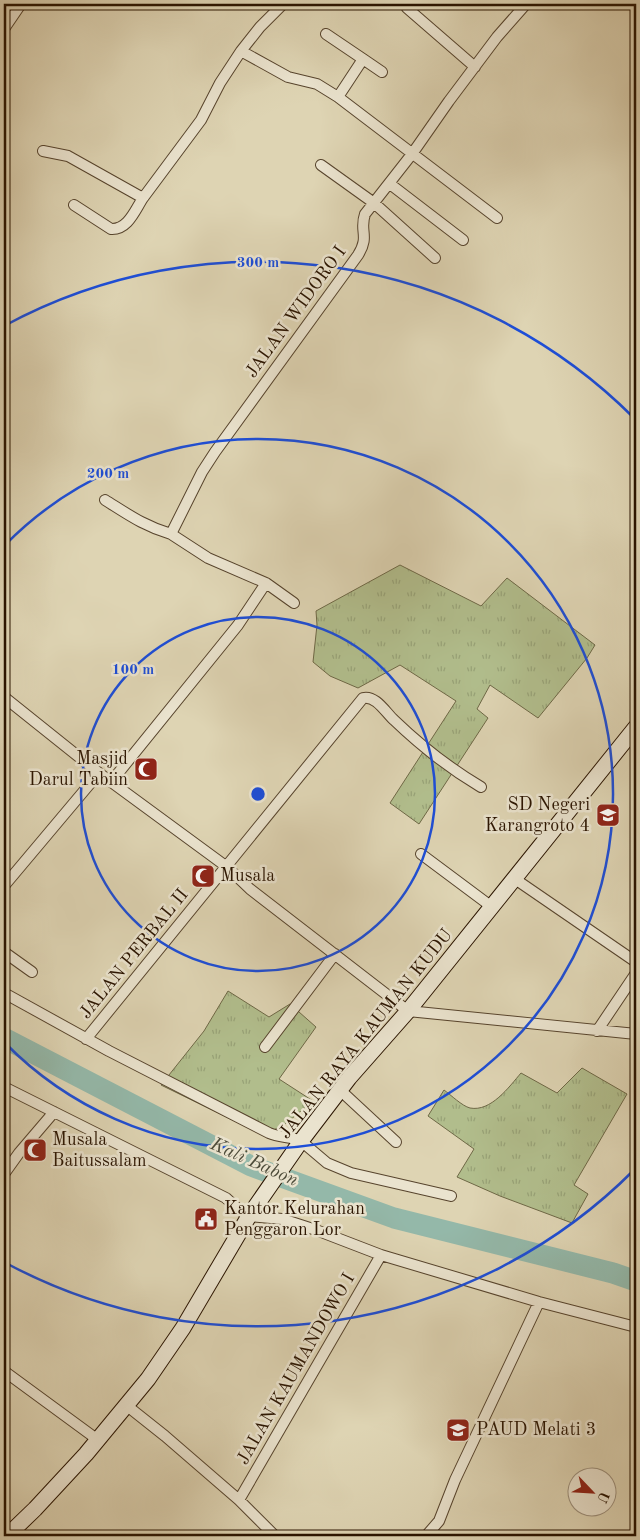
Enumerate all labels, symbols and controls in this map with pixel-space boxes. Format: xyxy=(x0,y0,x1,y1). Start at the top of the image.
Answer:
street label: JALAN WIDORO I xyxy=(242,243,350,381)
text: 300 m xyxy=(237,256,279,271)
text: 200 m xyxy=(87,467,129,482)
text: 100 m xyxy=(112,663,154,678)
place label: Masjid Darul Tabiin xyxy=(29,750,128,789)
mosque icon: Masjid Darul Tabiin xyxy=(133,756,159,782)
centre of rings xyxy=(249,785,267,803)
place label: SD Negeri Karangroto 4 xyxy=(485,796,590,835)
school or university icon: SD Negeri Karangroto 4 xyxy=(595,802,621,828)
mosque icon: Musala xyxy=(190,863,216,889)
place label: Musala xyxy=(220,867,275,885)
street label: JALAN PERBAL II xyxy=(76,886,192,1022)
street label: JALAN RAYA KAUMAN KUDU xyxy=(276,926,456,1142)
place label: Musala Baitussalam xyxy=(52,1131,147,1170)
water label: Kali Babon xyxy=(206,1135,301,1191)
mosque icon: Musala Baitussalam xyxy=(22,1137,48,1163)
place label: Kantor Kelurahan Penggaron Lor xyxy=(224,1200,365,1239)
public building icon: Kantor Kelurahan Penggaron Lor xyxy=(193,1206,219,1232)
street label: JALAN KAUMANDOWO I xyxy=(234,1270,358,1468)
school or university icon: PAUD Melati 3 xyxy=(445,1417,471,1443)
place label: PAUD Melati 3 xyxy=(476,1421,596,1439)
north arrow xyxy=(568,1468,618,1518)
text: U xyxy=(594,1489,612,1505)

